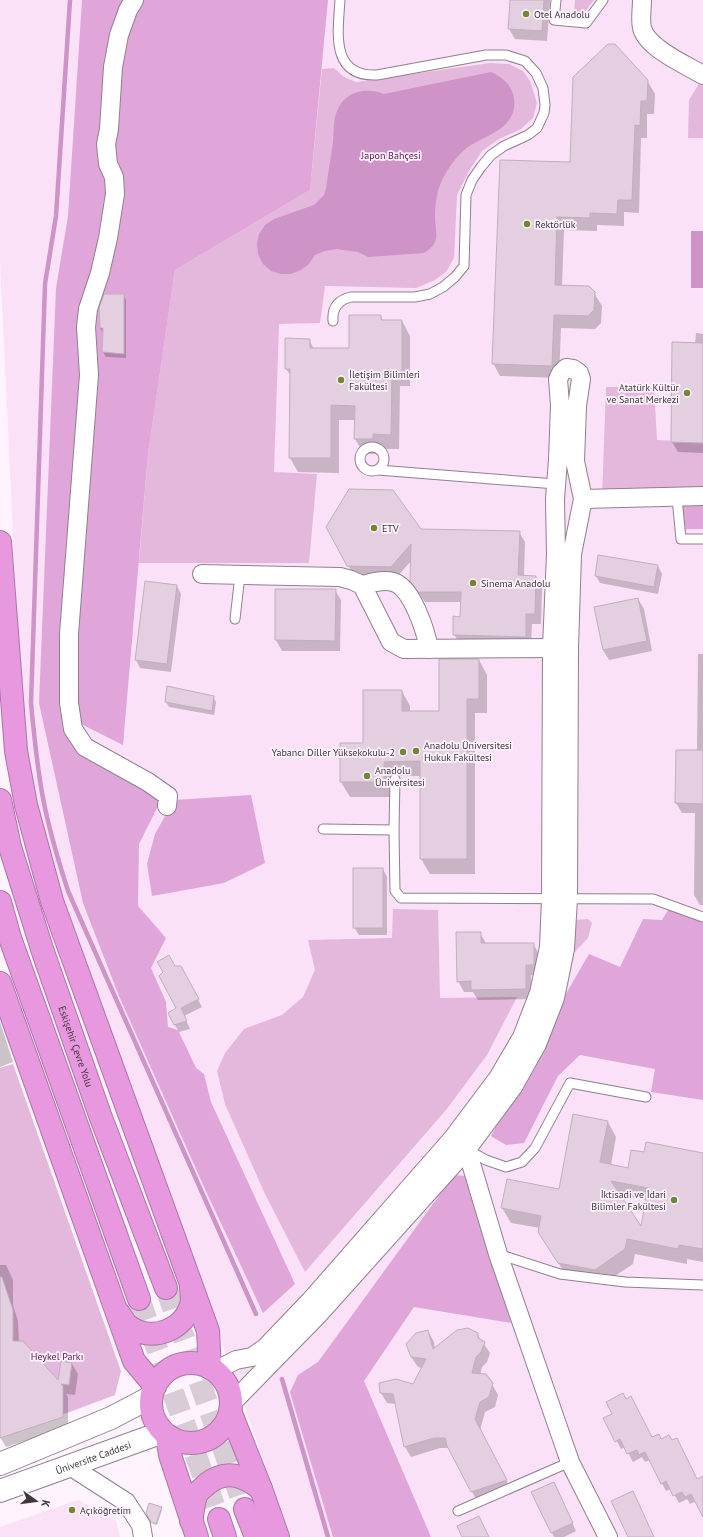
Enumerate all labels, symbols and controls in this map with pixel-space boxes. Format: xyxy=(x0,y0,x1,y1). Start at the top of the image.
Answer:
place label: Otel Anadolu xyxy=(534,8,590,21)
marker: Otel Anadolu xyxy=(521,9,531,19)
park label: Japon Bahçesi xyxy=(360,149,421,162)
place label: Rektörlük xyxy=(535,218,576,231)
marker: Rektörlük xyxy=(522,219,532,229)
place label: İletişim Bilimleri Fakültesi xyxy=(349,368,420,393)
marker: İletişim Bilimleri Fakültesi xyxy=(336,375,346,385)
place label: Atatürk Kültür ve Sanat Merkezi xyxy=(607,381,680,406)
marker: Atatürk Kültür ve Sanat Merkezi xyxy=(682,388,692,398)
place label: ETV xyxy=(382,522,399,535)
marker: ETV xyxy=(369,523,379,533)
place label: Sinema Anadolu xyxy=(481,577,550,590)
marker: Sinema Anadolu xyxy=(468,578,478,588)
place label: Anadolu Üniversitesi Hukuk Fakültesi xyxy=(424,739,512,764)
place label: Yabancı Diller Yüksekokulu-2 xyxy=(272,746,395,759)
marker: Anadolu Üniversitesi Hukuk Fakültesi xyxy=(411,746,421,756)
marker: Yabancı Diller Yüksekokulu-2 xyxy=(398,747,408,757)
place label: Anadolu Üniversitesi xyxy=(375,764,425,789)
marker: Anadolu Üniversitesi xyxy=(362,771,372,781)
street label: Eskişehir Çevre Yolu xyxy=(55,1004,96,1089)
place label: İktisadi ve İdari Bilimler Fakültesi xyxy=(591,1188,666,1213)
marker: İktisadi ve İdari Bilimler Fakültesi xyxy=(669,1195,679,1205)
park label: Heykel Parkı xyxy=(31,1350,83,1363)
street label: Üniversite Caddesi xyxy=(54,1438,133,1477)
north arrow xyxy=(16,1481,56,1521)
text: K xyxy=(38,1498,53,1509)
place label: Açıköğretim xyxy=(80,1504,131,1517)
marker: Açıköğretim xyxy=(67,1505,77,1515)

